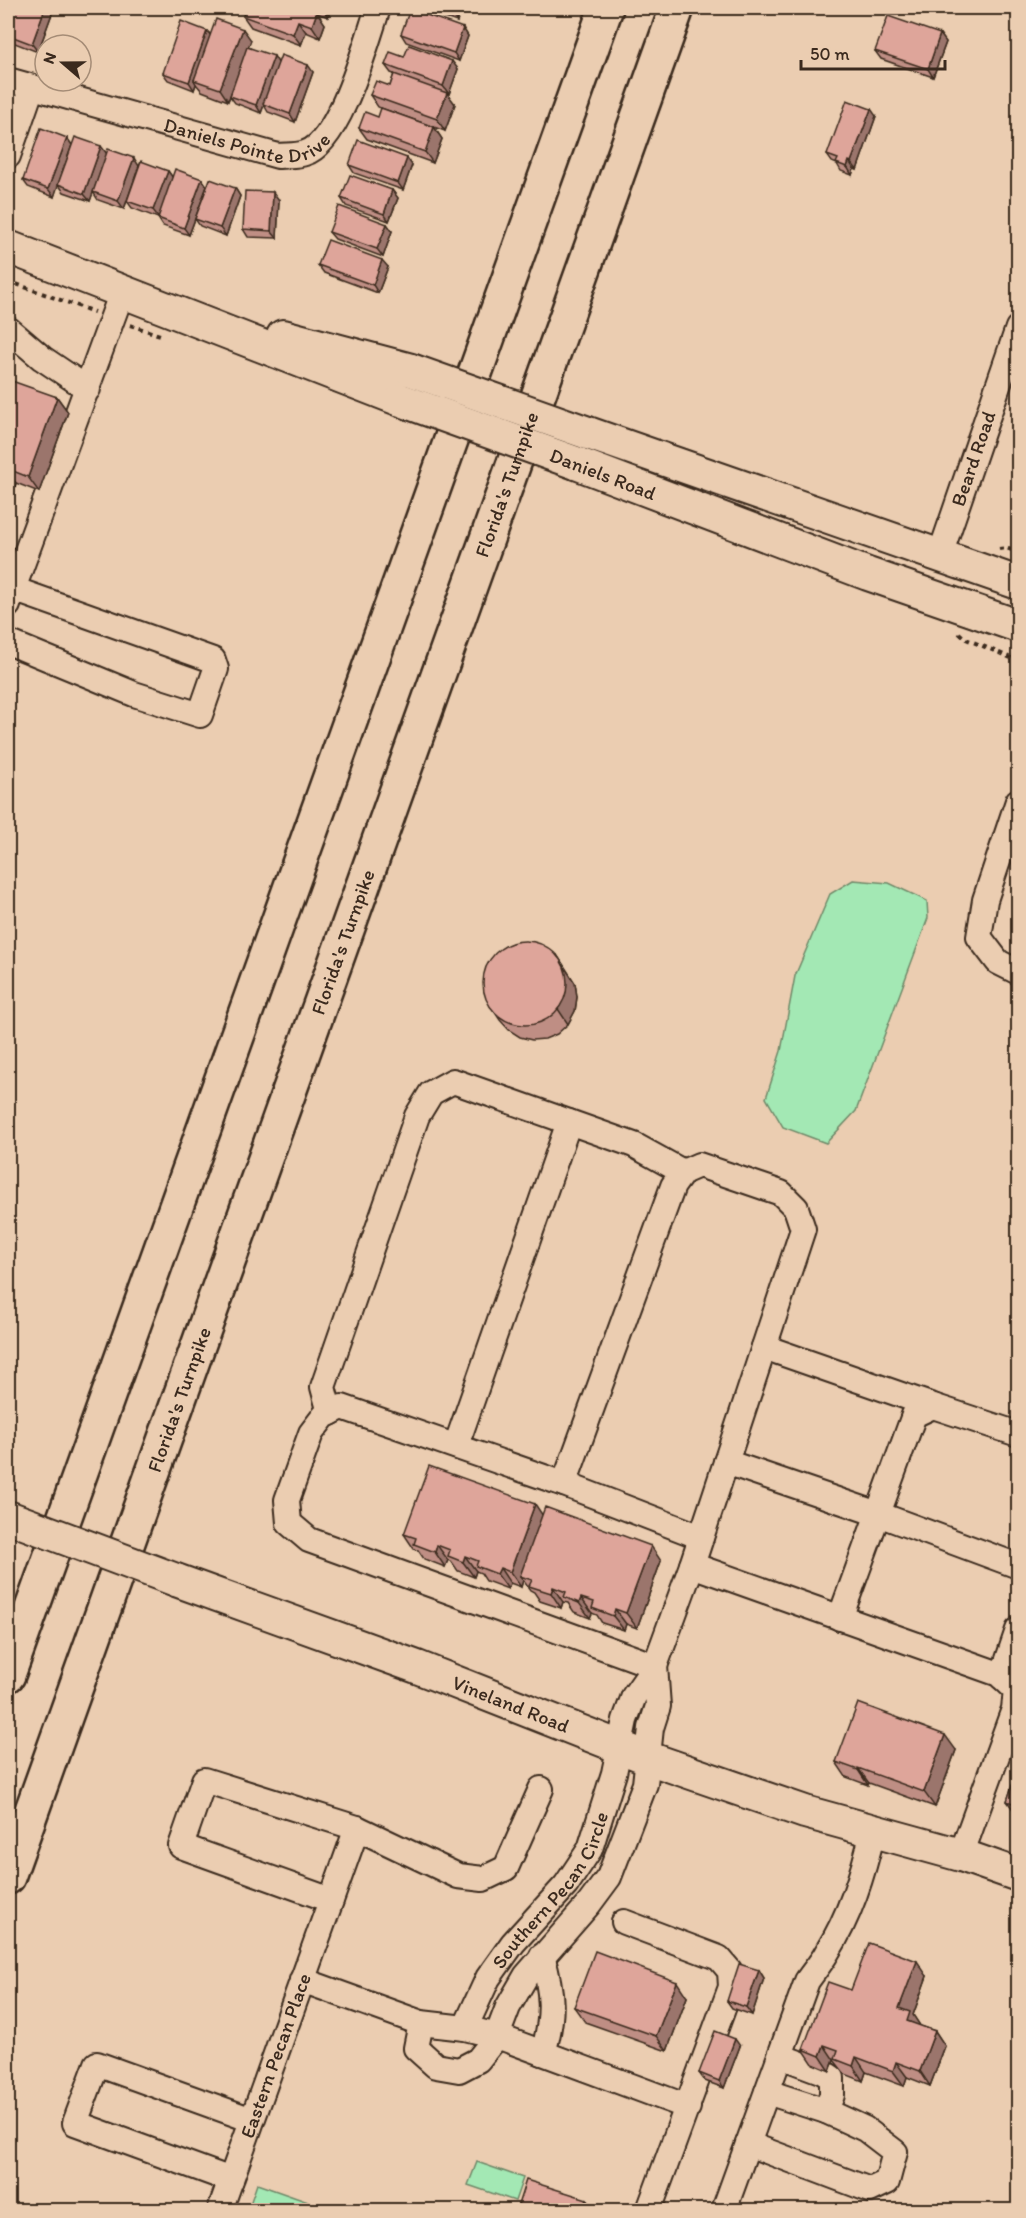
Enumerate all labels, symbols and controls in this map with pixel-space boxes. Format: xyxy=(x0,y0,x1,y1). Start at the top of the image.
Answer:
north arrow xyxy=(33,33,93,93)
scale bar xyxy=(801,33,945,71)
text: 50 m xyxy=(810,43,850,65)
text: N xyxy=(39,50,60,66)
street label: Daniels Pointe Drive xyxy=(161,112,335,168)
street label: Beard Road xyxy=(946,408,1001,509)
street label: Florida's Turnpike xyxy=(469,409,543,560)
street label: Daniels Road xyxy=(546,443,660,505)
street label: Florida's Turnpike xyxy=(306,866,380,1018)
street label: Florida's Turnpike xyxy=(142,1324,216,1476)
street label: Vineland Road xyxy=(449,1670,573,1738)
street label: Southern Pecan Circle xyxy=(487,1809,613,1973)
street label: Eastern Pecan Place xyxy=(235,1970,316,2141)

